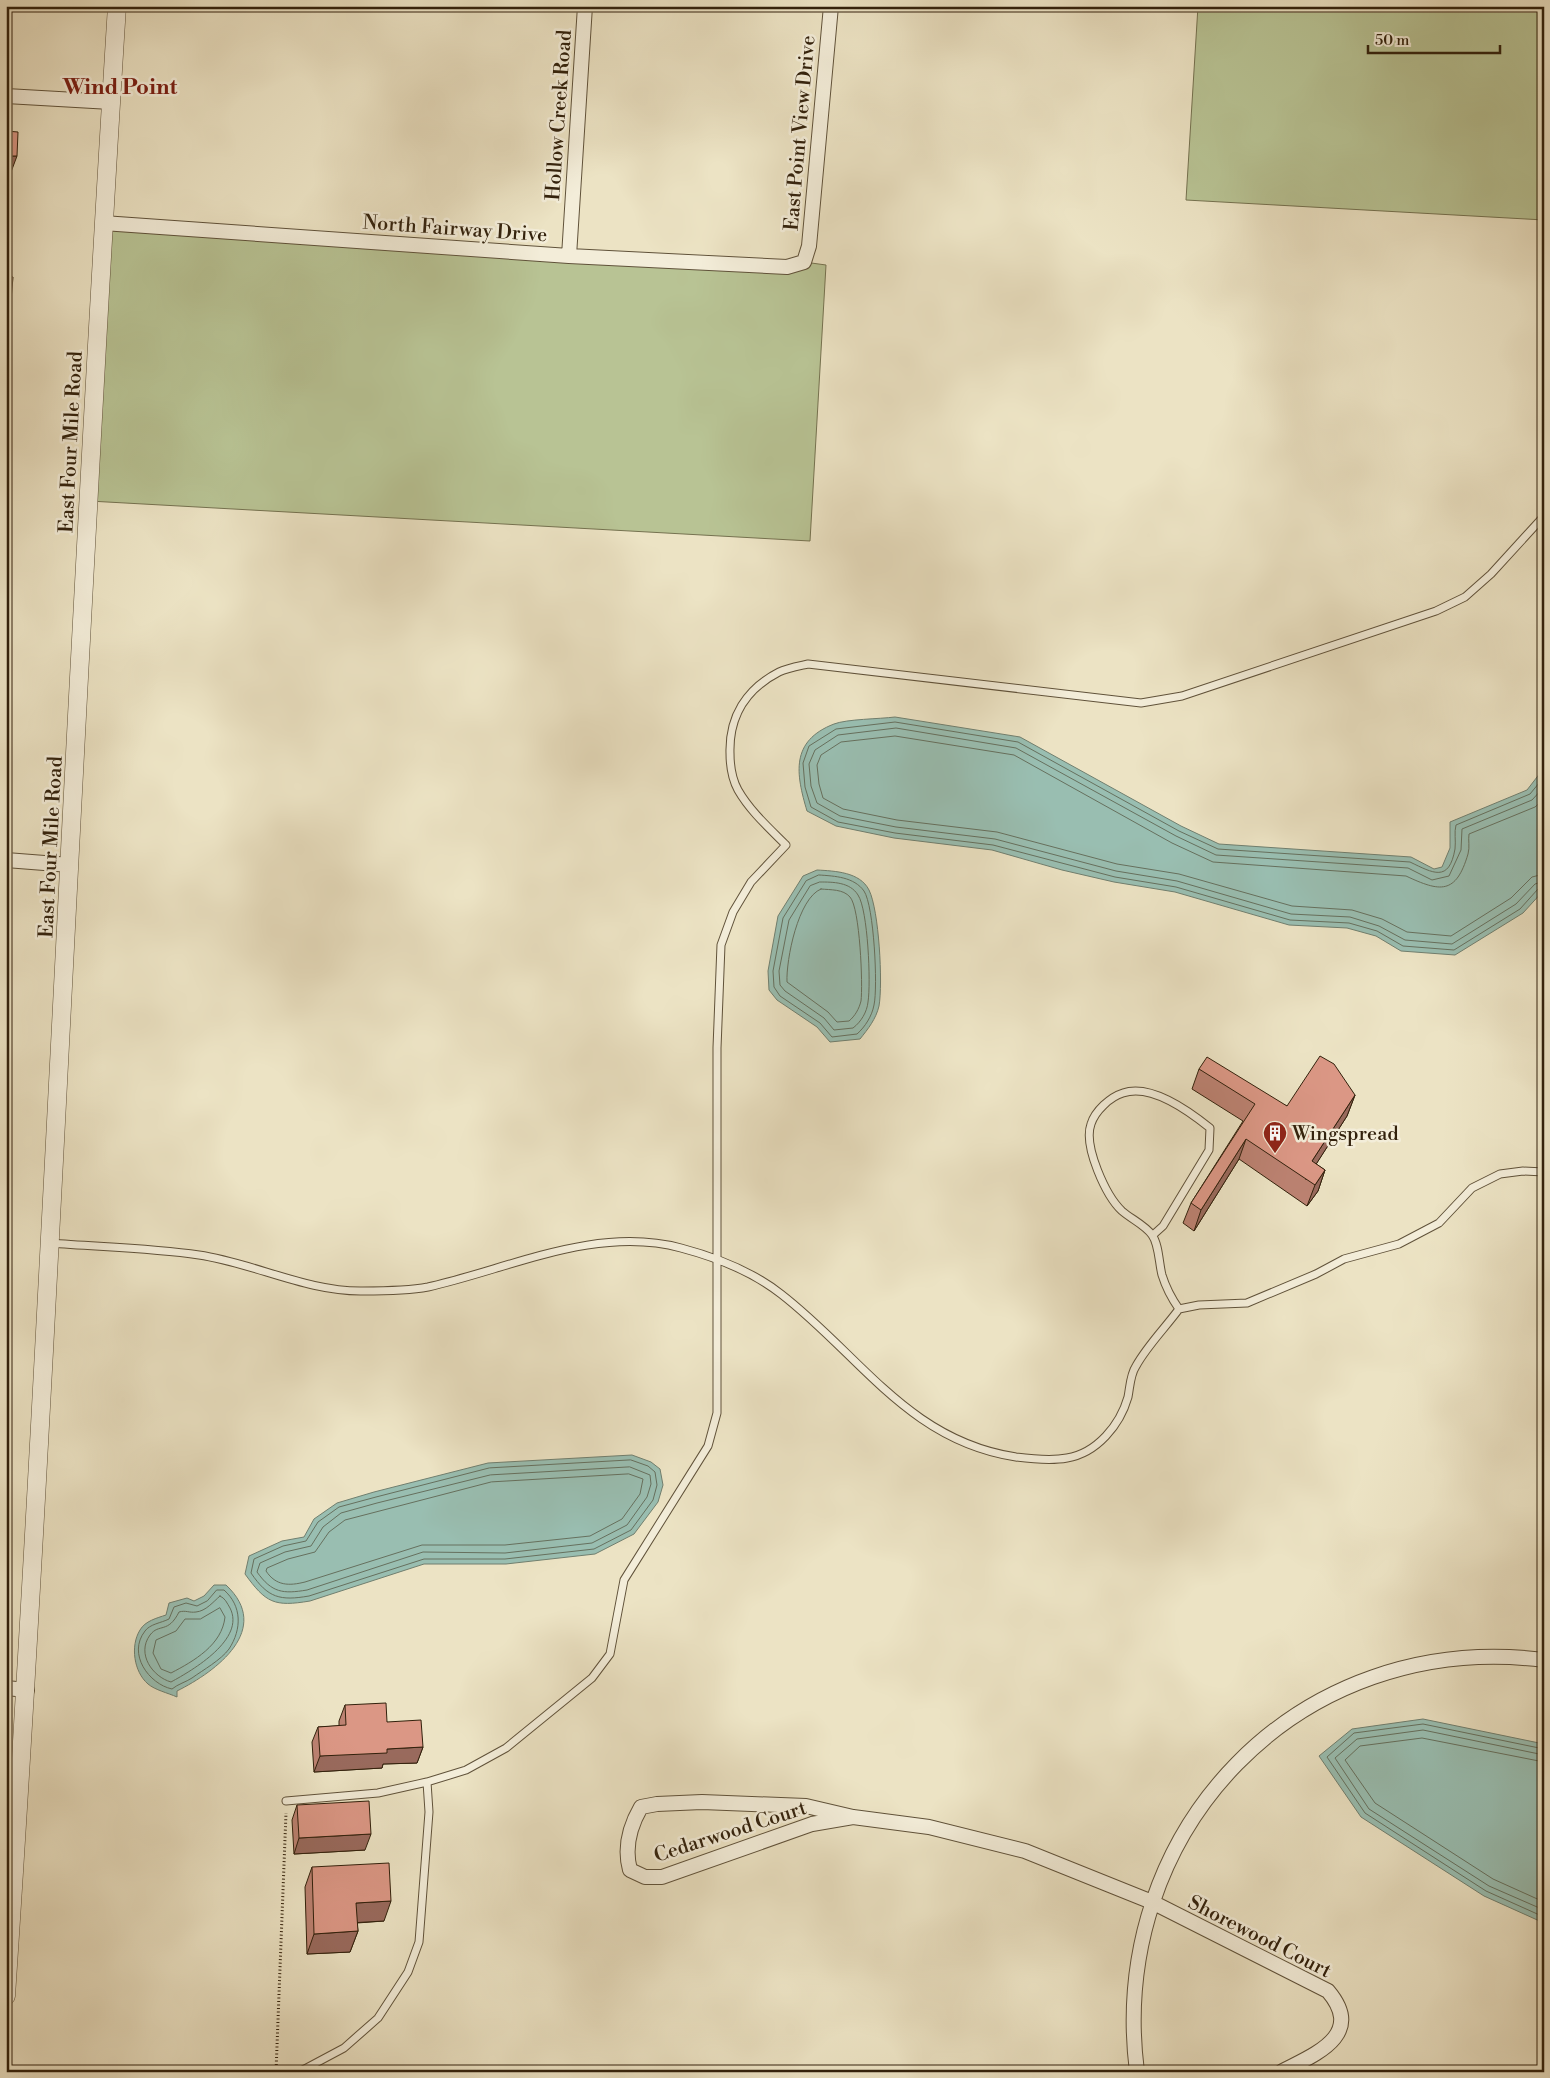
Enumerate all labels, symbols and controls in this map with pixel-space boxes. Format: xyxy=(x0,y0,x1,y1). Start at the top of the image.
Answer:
scale bar xyxy=(1368,22,1500,54)
street label: Hollow Creek Road xyxy=(541,28,578,201)
text: 50 m xyxy=(1375,31,1409,50)
street label: East Point View Drive xyxy=(780,34,821,232)
district label: Wind Point xyxy=(62,74,178,101)
street label: North Fairway Drive xyxy=(362,211,548,248)
street label: East Four Mile Road xyxy=(54,350,89,534)
street label: East Four Mile Road xyxy=(34,755,69,939)
building icon: Wingspread xyxy=(1262,1120,1288,1154)
place label: Wingspread xyxy=(1291,1122,1399,1147)
street label: Cedarwood Court xyxy=(651,1796,810,1869)
street label: Shorewood Court xyxy=(1184,1890,1335,1984)

